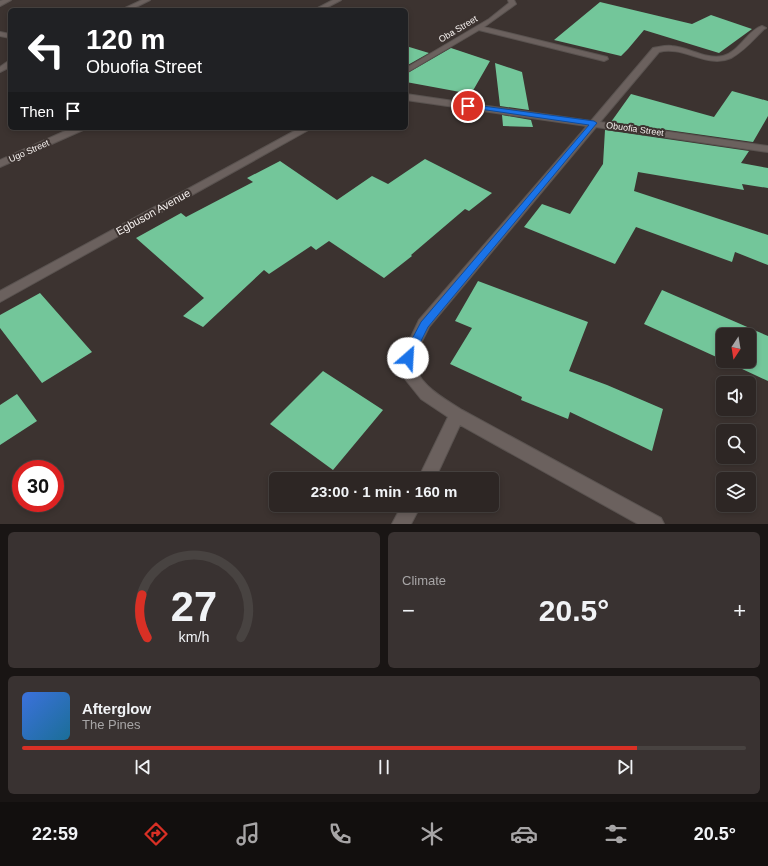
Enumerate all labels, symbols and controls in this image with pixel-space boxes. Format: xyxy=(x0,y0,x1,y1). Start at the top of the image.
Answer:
street label: Oba Street xyxy=(437,13,480,44)
icon: left xyxy=(20,24,72,76)
text: 120 m xyxy=(86,24,165,55)
text: Obuofia Street xyxy=(86,57,202,77)
pin xyxy=(451,89,485,123)
icon: arrive xyxy=(457,95,479,117)
icon: arrive xyxy=(62,100,84,122)
text: Then xyxy=(20,103,54,120)
street label: Obuofia Street xyxy=(606,120,665,138)
street label: Ugo Street xyxy=(7,137,51,164)
street label: Egbuson Avenue xyxy=(114,187,192,237)
north arrow xyxy=(716,328,756,368)
map controls xyxy=(716,328,756,512)
position arrow xyxy=(387,337,429,379)
button: sound xyxy=(716,376,756,416)
button: search xyxy=(716,424,756,464)
speed limit sign: 30 xyxy=(12,460,64,512)
button: layers xyxy=(716,472,756,512)
text: 23:00 · 1 min · 160 m xyxy=(311,483,457,500)
text: Climate xyxy=(402,573,446,588)
text: 27 xyxy=(171,583,217,630)
text: 20.5° xyxy=(539,594,609,627)
text: − xyxy=(402,598,415,623)
text: + xyxy=(733,598,746,623)
text: km/h xyxy=(179,629,210,645)
text: Afterglow xyxy=(82,700,151,717)
text: The Pines xyxy=(82,717,141,732)
icon: previous xyxy=(132,756,154,778)
icon: pause xyxy=(373,756,395,778)
icon: next xyxy=(614,756,636,778)
icon: directions xyxy=(142,820,170,848)
icon: music xyxy=(234,820,262,848)
icon: phone xyxy=(326,820,354,848)
icon: climate xyxy=(418,820,446,848)
icon: car xyxy=(510,820,538,848)
icon: filters xyxy=(602,820,630,848)
text: 22:59 xyxy=(32,824,78,844)
text: 20.5° xyxy=(694,824,736,844)

